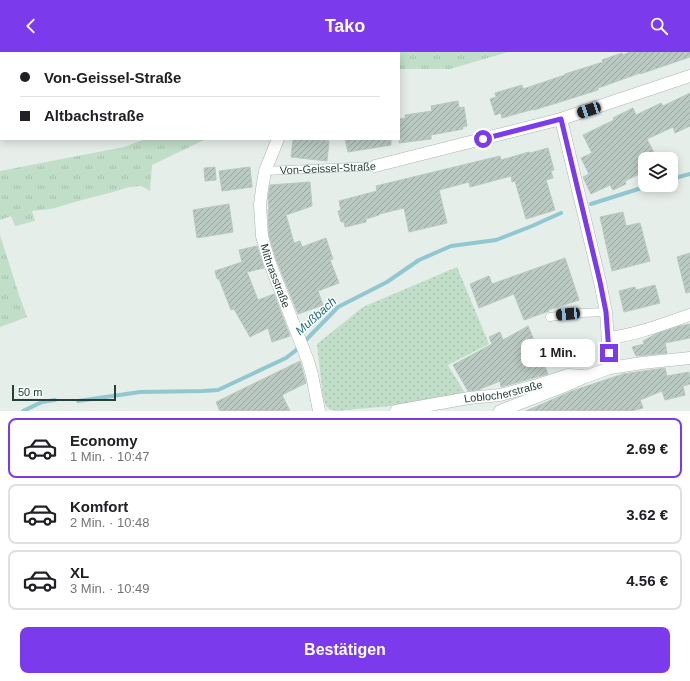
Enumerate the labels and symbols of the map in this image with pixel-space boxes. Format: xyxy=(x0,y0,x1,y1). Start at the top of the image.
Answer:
car xyxy=(576,101,602,119)
route start xyxy=(474,130,492,148)
street label: Von-Geissel-Straße xyxy=(280,160,376,176)
street label: Mithrasstraße xyxy=(258,242,293,310)
water label: Mußbach xyxy=(293,294,340,338)
car xyxy=(556,307,580,321)
callout: 1 Min. xyxy=(521,339,595,367)
route end xyxy=(600,344,618,362)
street label: Loblocherstraße xyxy=(463,378,544,405)
scale bar xyxy=(12,383,116,402)

